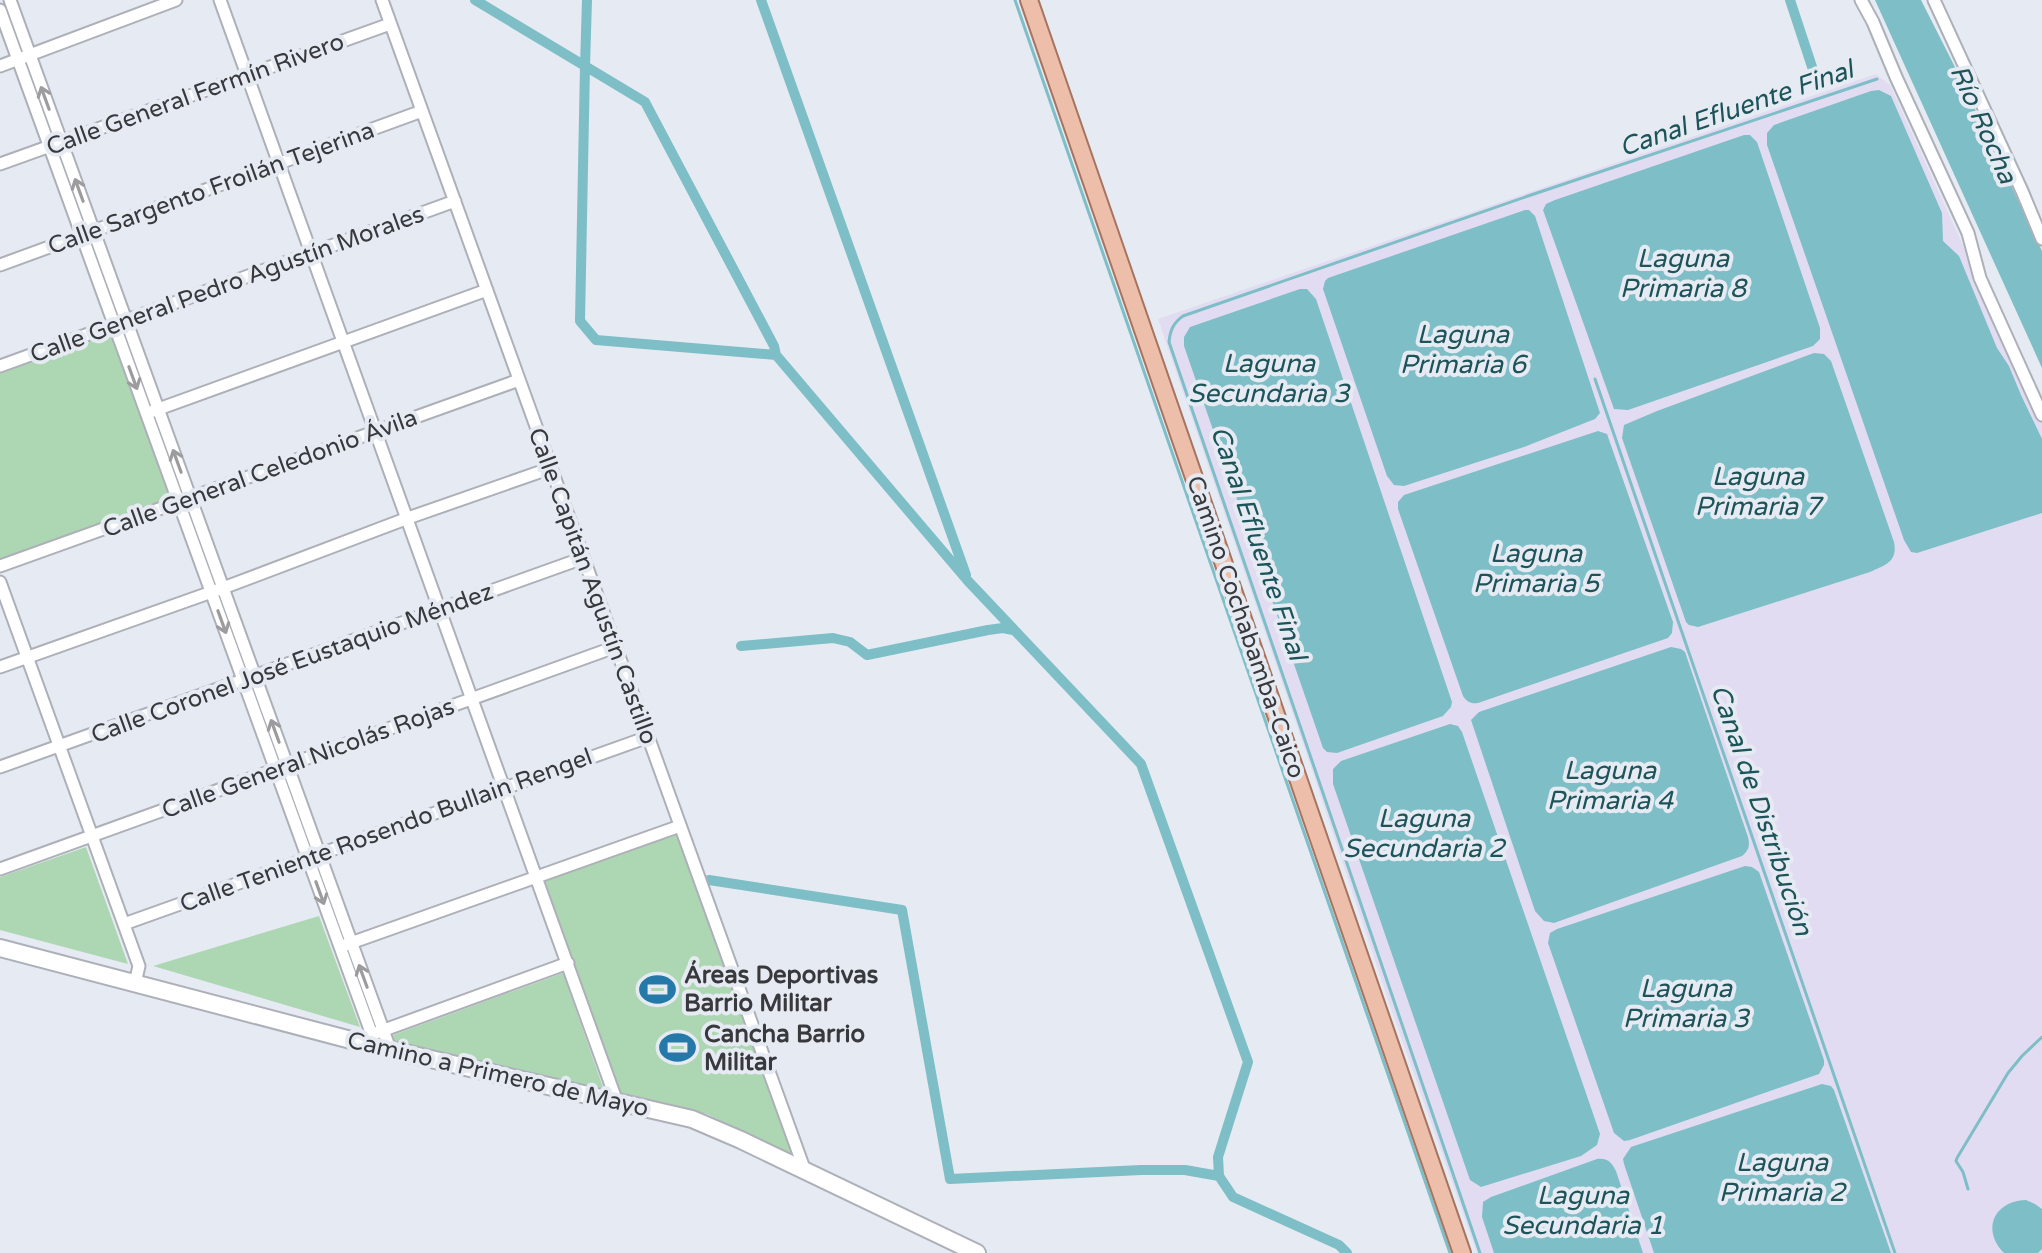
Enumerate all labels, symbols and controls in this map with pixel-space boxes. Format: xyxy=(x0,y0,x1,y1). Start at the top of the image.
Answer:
street label: Calle General Fermín Rivero xyxy=(42,27,348,162)
water label: Canal Efluente Final xyxy=(1615,53,1861,163)
water label: Río Rocha xyxy=(1944,60,2024,189)
one-way arrow xyxy=(37,86,52,111)
street label: Calle Sargento Froilán Tejerina xyxy=(44,116,378,261)
one-way arrow xyxy=(70,178,85,203)
street label: Calle General Pedro Agustín Morales xyxy=(26,200,428,369)
water label: Laguna Primaria 8 xyxy=(1620,243,1748,304)
water label: Laguna Primaria 6 xyxy=(1400,319,1529,380)
water label: Laguna Secundaria 3 xyxy=(1188,348,1351,409)
one-way arrow xyxy=(127,365,141,389)
street label: Calle General Celedonio Ávila xyxy=(99,402,421,544)
water label: Canal Efluente Final xyxy=(1204,422,1314,668)
street label: Calle Capitán Agustín Castillo xyxy=(522,424,663,748)
one-way arrow xyxy=(169,449,183,473)
water label: Laguna Primaria 7 xyxy=(1695,461,1825,522)
street label: Camino Cochabamba-Caico xyxy=(1180,472,1311,782)
water label: Laguna Primaria 5 xyxy=(1473,538,1602,599)
street label: Calle Coronel José Eustaquio Méndez xyxy=(87,577,497,750)
one-way arrow xyxy=(216,609,230,634)
water label: Canal de Distribución xyxy=(1704,681,1819,941)
street label: Calle General Nicolás Rojas xyxy=(158,692,458,825)
one-way arrow xyxy=(267,720,281,744)
street label: Calle Teniente Rosendo Bullain Rengel xyxy=(176,742,596,919)
water label: Laguna Primaria 4 xyxy=(1547,755,1675,816)
water label: Laguna Secundaria 2 xyxy=(1343,803,1507,864)
one-way arrow xyxy=(314,880,328,905)
place label: Áreas Deportivas Barrio Militar xyxy=(684,960,878,1018)
one-way arrow xyxy=(355,964,370,989)
sports icon: Áreas Deportivas Barrio Militar xyxy=(639,970,677,1008)
water label: Laguna Primaria 3 xyxy=(1623,973,1751,1034)
place label: Cancha Barrio Militar xyxy=(704,1020,865,1077)
street label: Camino a Primero de Mayo xyxy=(344,1026,651,1123)
sports icon: Cancha Barrio Militar xyxy=(659,1029,697,1067)
water label: Laguna Primaria 2 xyxy=(1719,1147,1848,1208)
water label: Laguna Secundaria 1 xyxy=(1502,1180,1664,1241)

